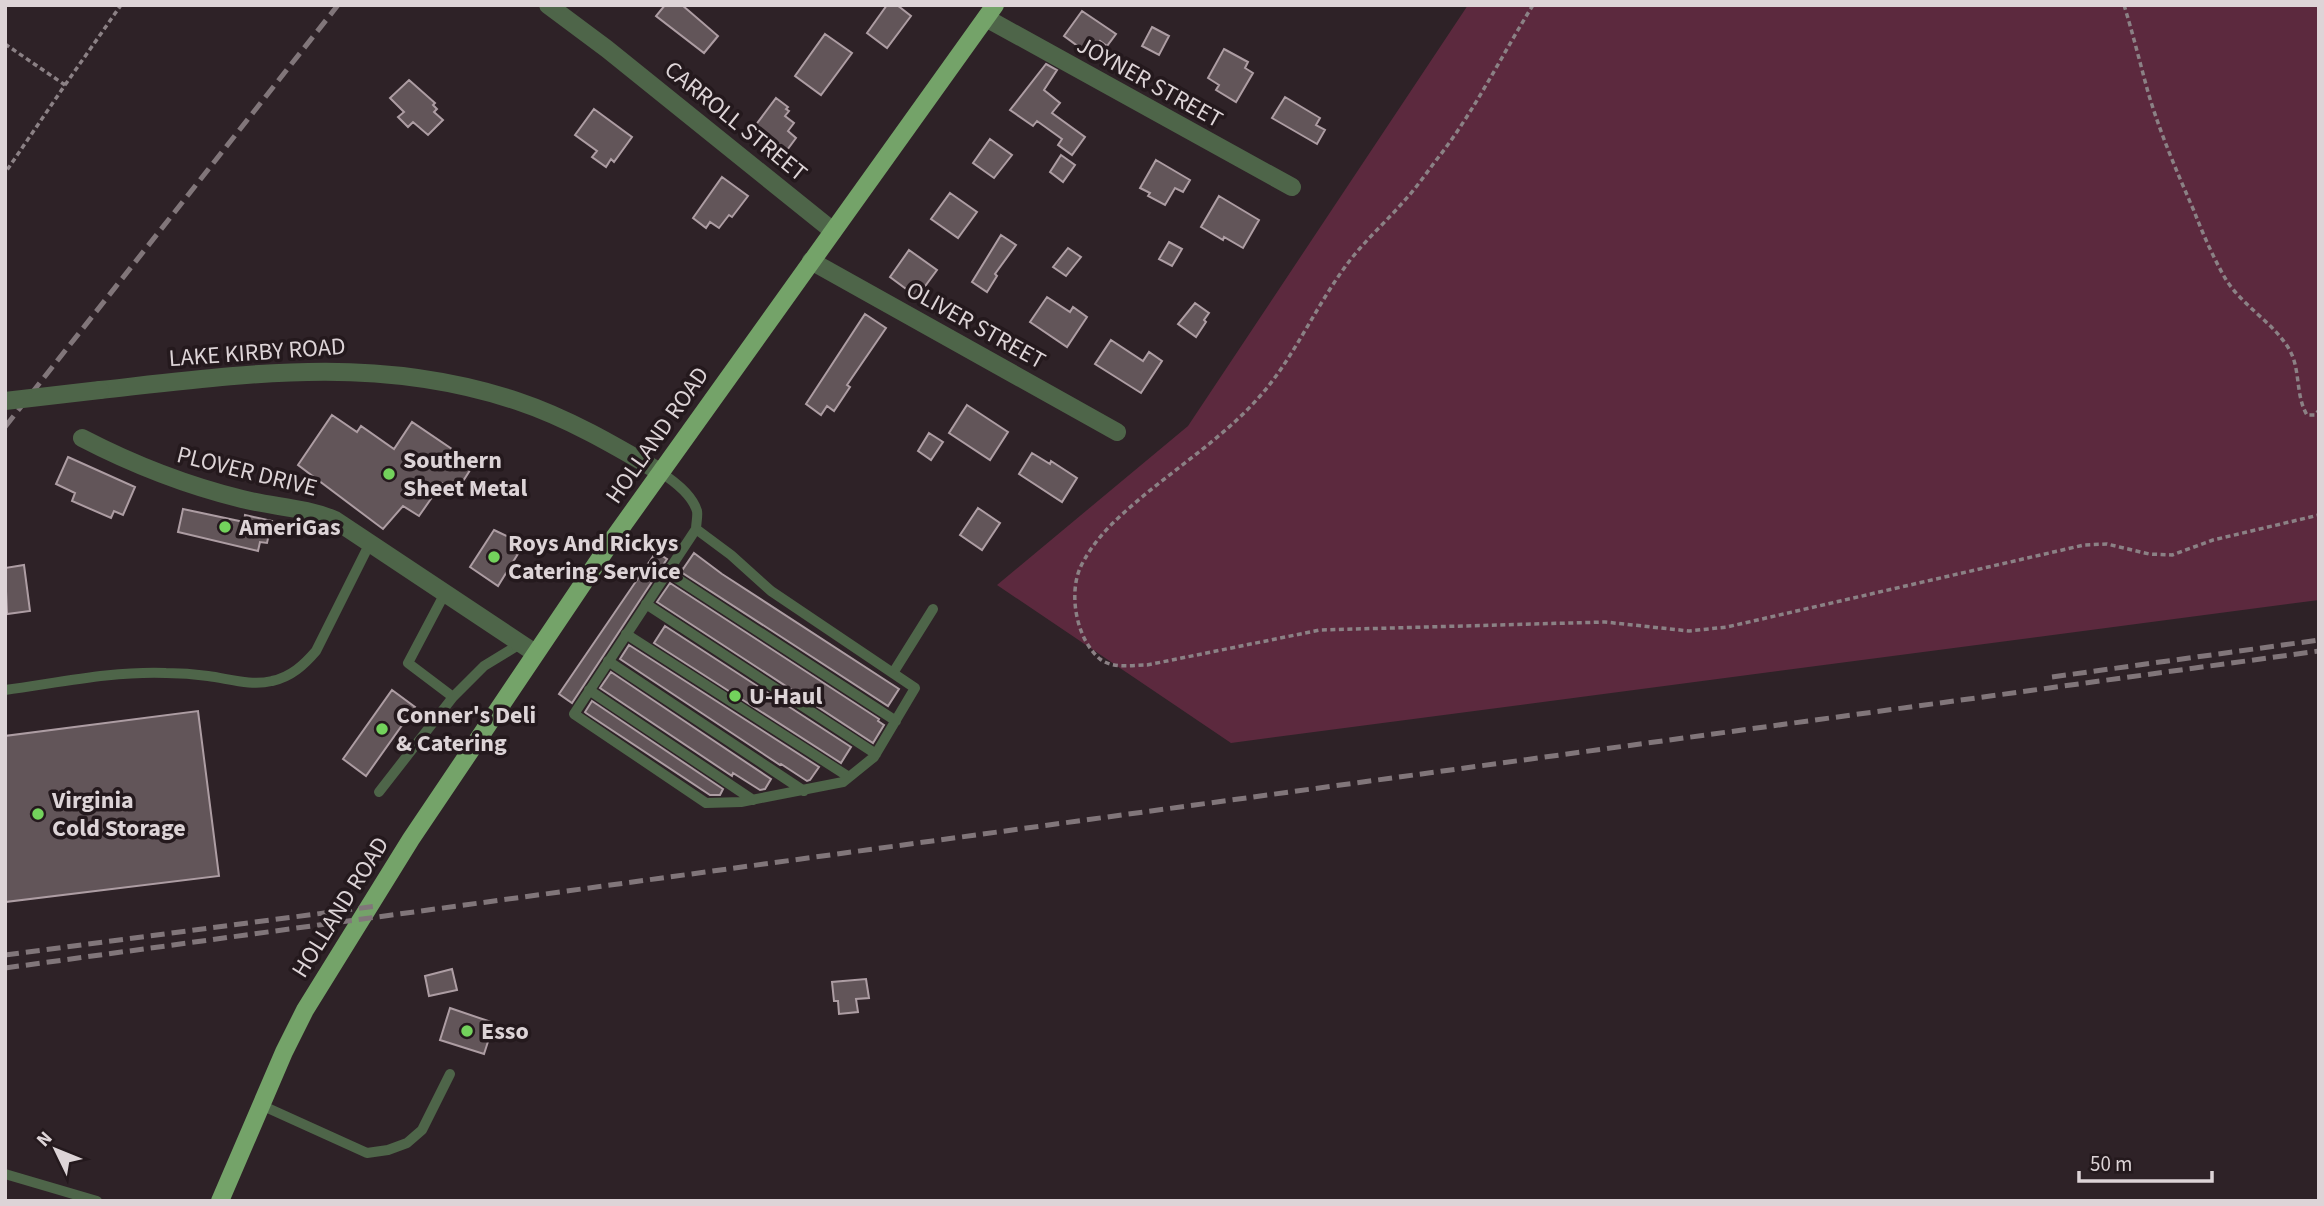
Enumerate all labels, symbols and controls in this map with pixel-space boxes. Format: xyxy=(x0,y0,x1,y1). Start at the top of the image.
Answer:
street label: JOYNER STREET xyxy=(1070,28,1229,137)
street label: CARROLL STREET xyxy=(657,53,815,190)
street label: OLIVER STREET xyxy=(900,273,1052,378)
street label: LAKE KIRBY ROAD xyxy=(167,329,347,376)
street label: HOLLAND ROAD xyxy=(597,360,718,511)
street label: PLOVER DRIVE xyxy=(173,437,321,506)
place label: Southern Sheet Metal xyxy=(403,443,527,506)
marker: Southern Sheet Metal xyxy=(381,466,397,482)
place label: AmeriGas xyxy=(238,510,341,545)
marker: AmeriGas xyxy=(217,519,233,535)
place label: Roys And Rickys Catering Service xyxy=(508,526,681,589)
marker: Roys And Rickys Catering Service xyxy=(486,549,502,565)
place label: U-Haul xyxy=(749,679,822,714)
marker: U-Haul xyxy=(727,688,743,704)
place label: Conner's Deli & Catering xyxy=(396,698,536,761)
marker: Conner's Deli & Catering xyxy=(374,721,390,737)
place label: Virginia Cold Storage xyxy=(51,783,186,846)
marker: Virginia Cold Storage xyxy=(30,806,46,822)
street label: HOLLAND ROAD xyxy=(283,830,398,984)
place label: Esso xyxy=(481,1014,529,1049)
marker: Esso xyxy=(459,1023,475,1039)
north arrow xyxy=(21,1115,91,1185)
text: N xyxy=(30,1126,59,1153)
scale bar xyxy=(2079,1140,2212,1184)
text: 50 m xyxy=(2090,1149,2132,1179)

